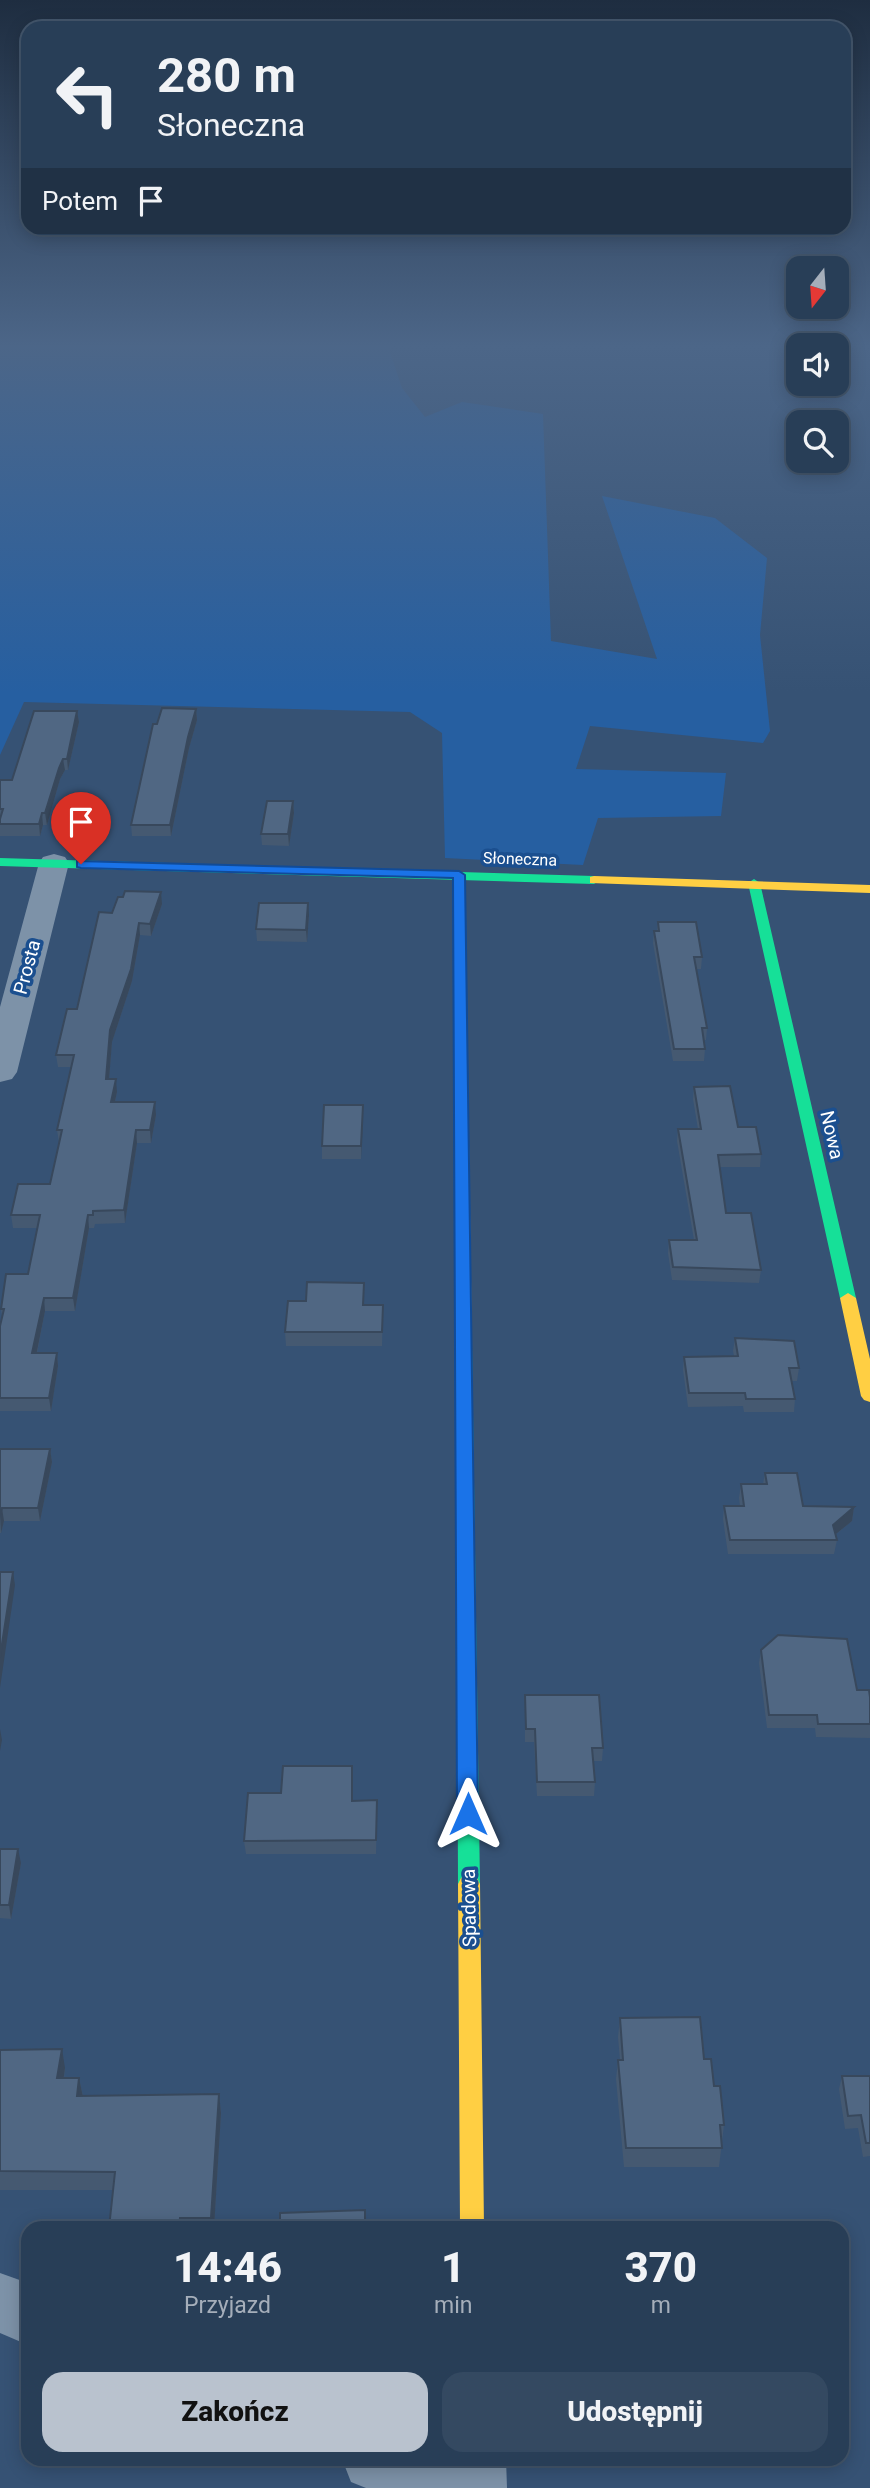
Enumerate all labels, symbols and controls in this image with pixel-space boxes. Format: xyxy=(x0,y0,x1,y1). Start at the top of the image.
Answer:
text: 280 m xyxy=(157,47,296,104)
icon: left xyxy=(42,49,133,140)
text: Słoneczna xyxy=(157,106,305,144)
icon: arrive xyxy=(132,182,170,220)
text: Potem xyxy=(42,186,118,216)
north arrow xyxy=(786,256,849,318)
map controls xyxy=(786,256,849,473)
button: sound xyxy=(786,333,849,396)
button: search xyxy=(786,410,849,473)
pin xyxy=(51,792,111,864)
icon: arrive xyxy=(62,803,100,841)
street label: Słoneczna xyxy=(483,848,557,870)
street label: Prosta xyxy=(9,937,45,997)
street label: Nowa xyxy=(815,1109,849,1161)
position arrow xyxy=(431,1777,505,1851)
street label: Spadowa xyxy=(457,1869,481,1947)
text: 14:46 xyxy=(173,2243,282,2292)
text: 1 xyxy=(441,2243,465,2292)
text: 370 xyxy=(624,2243,697,2292)
text: Przyjazd xyxy=(184,2292,271,2319)
text: min xyxy=(434,2292,472,2319)
text: m xyxy=(651,2292,671,2319)
button: Zakończ xyxy=(42,2372,428,2452)
button: Udostępnij xyxy=(442,2372,828,2452)

